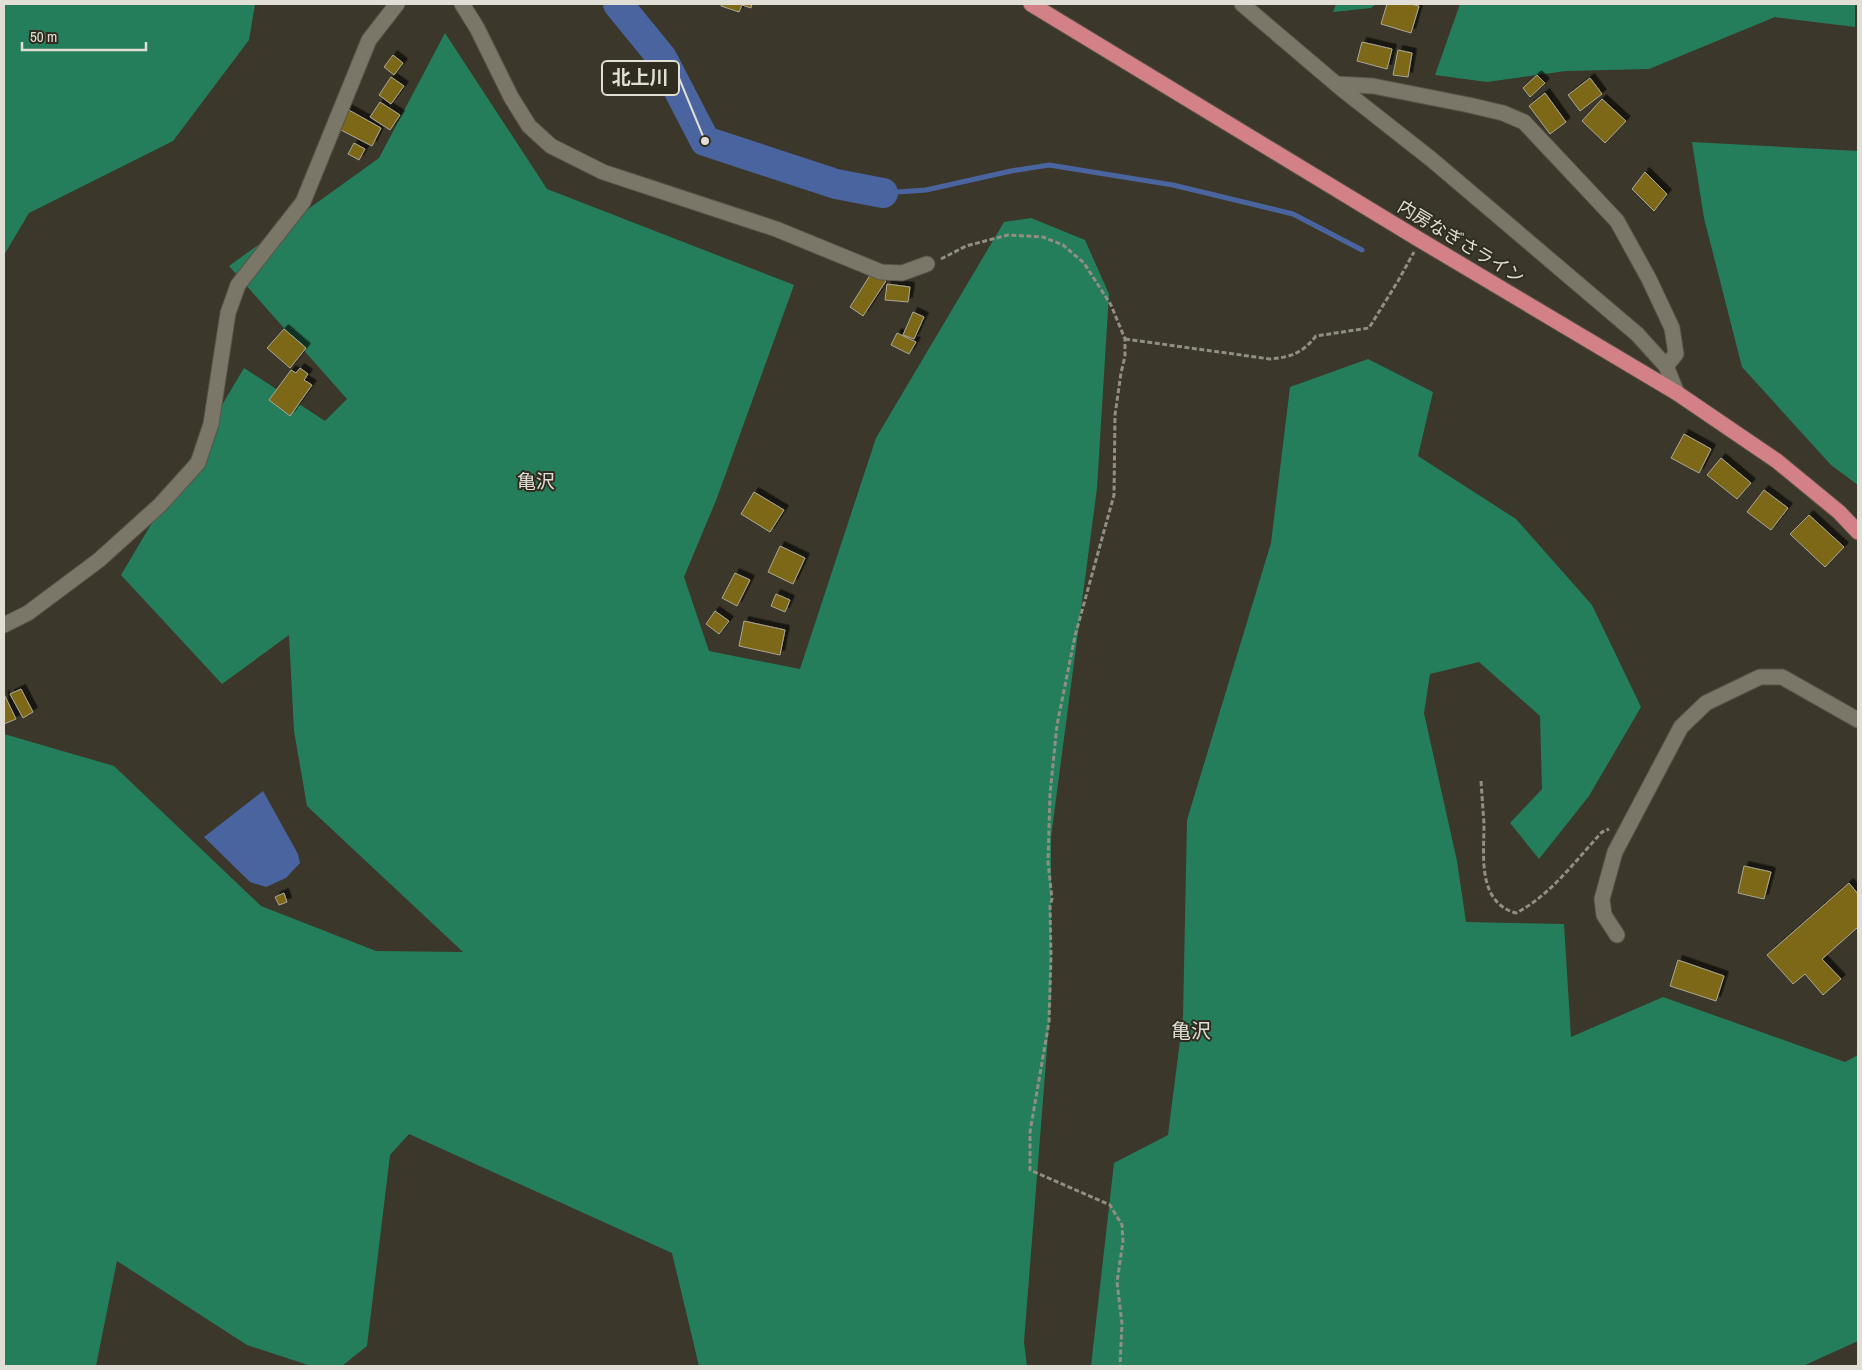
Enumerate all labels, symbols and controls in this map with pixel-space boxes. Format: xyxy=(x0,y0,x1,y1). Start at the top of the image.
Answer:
scale bar xyxy=(22,20,146,52)
text: 50 m xyxy=(30,26,57,47)
callout: 北上川 xyxy=(602,61,679,95)
text: 北上川 xyxy=(611,64,669,90)
street label: 内房なぎさライン xyxy=(1393,194,1529,289)
district label: 亀沢 xyxy=(517,468,555,494)
district label: 亀沢 xyxy=(1171,1017,1211,1044)

